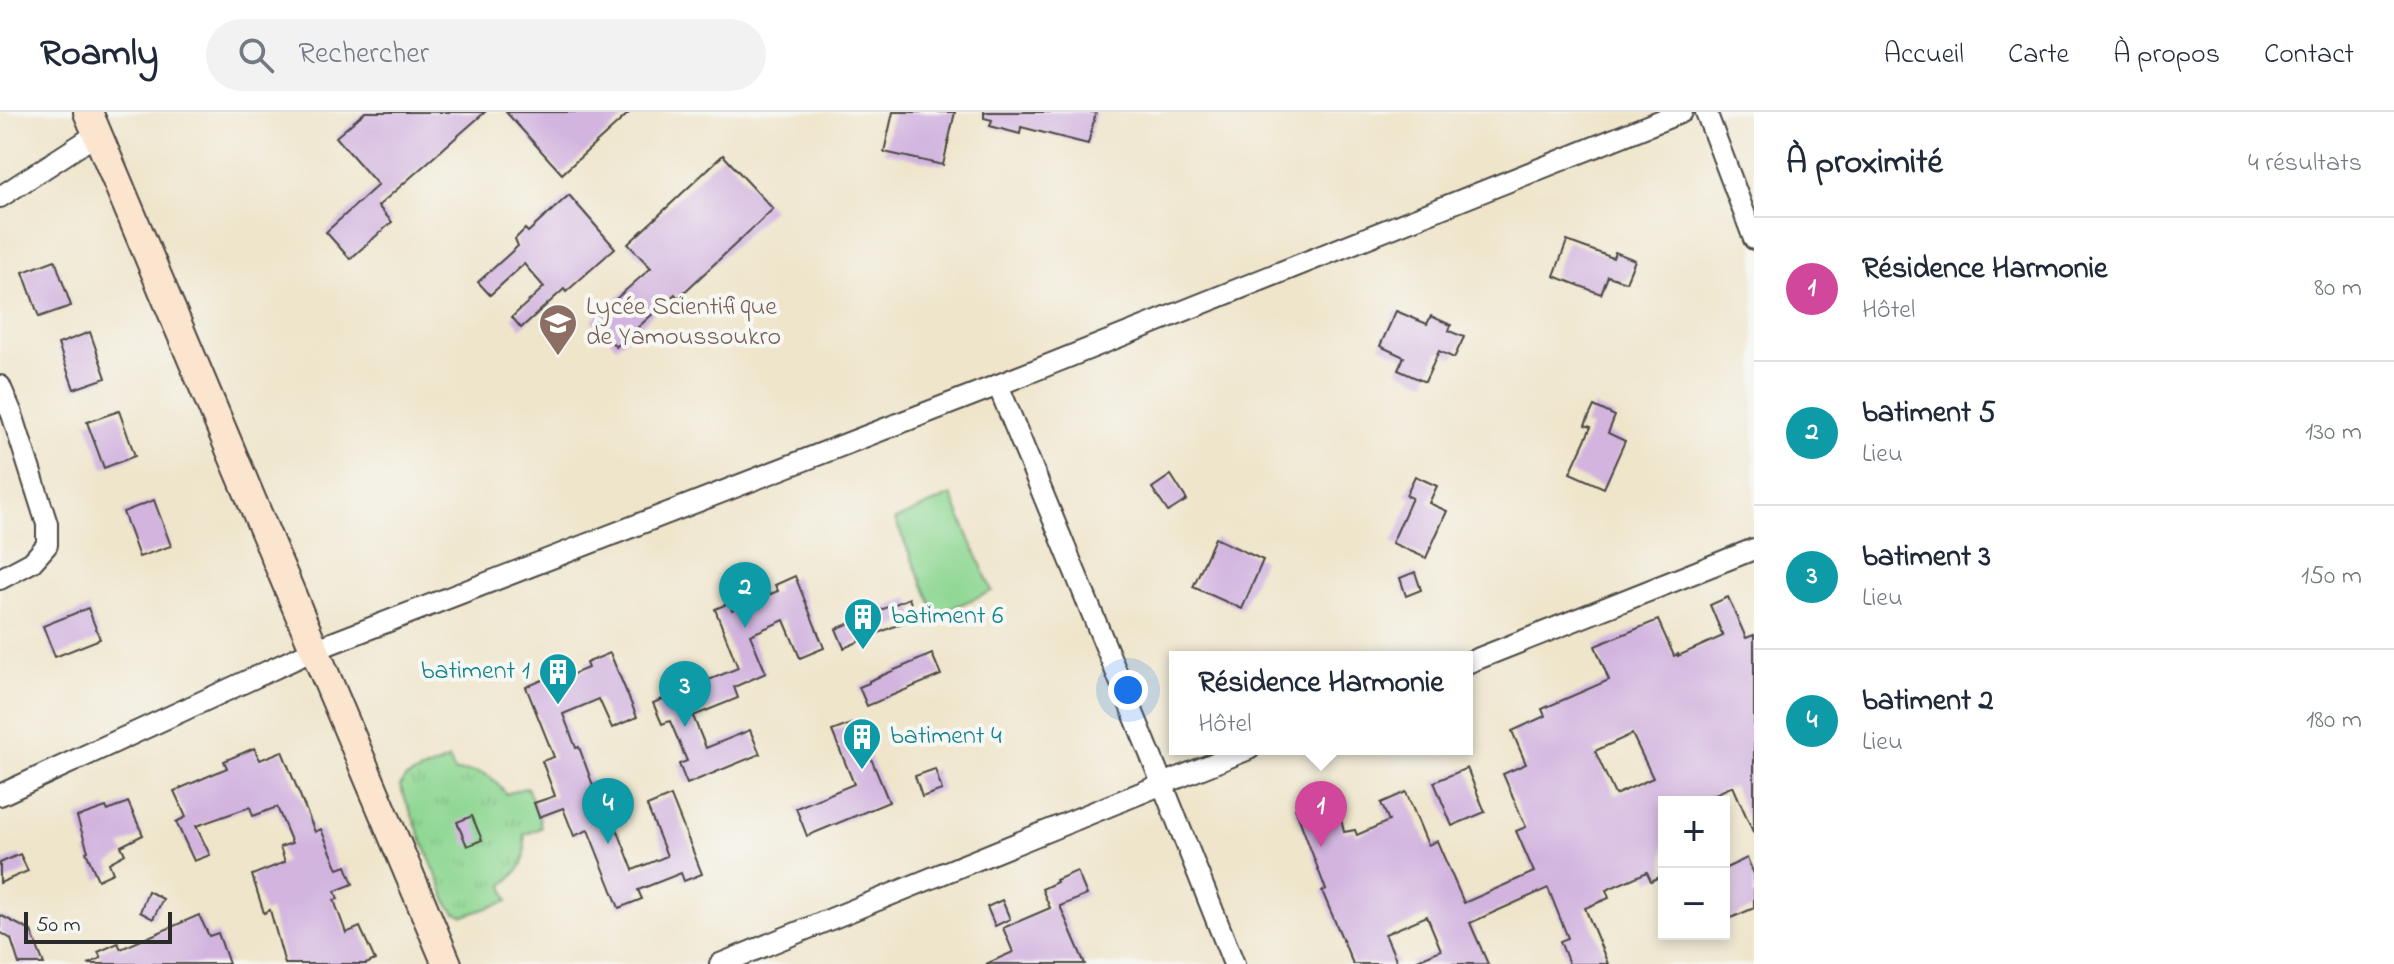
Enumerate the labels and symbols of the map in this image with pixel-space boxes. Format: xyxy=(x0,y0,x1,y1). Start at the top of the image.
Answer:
place label: Lycée Scientifique de Yamoussoukro xyxy=(586,289,781,357)
school or university icon: Lycée Scientifique de Yamoussoukro xyxy=(537,302,579,357)
pin: 2 xyxy=(719,562,771,628)
building icon: batiment 6 xyxy=(842,596,884,651)
place label: batiment 6 xyxy=(891,598,1004,636)
building icon: batiment 1 xyxy=(537,651,579,706)
place label: batiment 1 xyxy=(421,653,530,691)
pin: 3 xyxy=(659,661,711,727)
your location xyxy=(1108,670,1148,710)
building icon: batiment 4 xyxy=(841,716,883,771)
place label: batiment 4 xyxy=(890,718,1002,756)
pin: 4 xyxy=(582,778,634,844)
pin: 1 xyxy=(1295,781,1347,847)
scale bar xyxy=(24,908,172,944)

